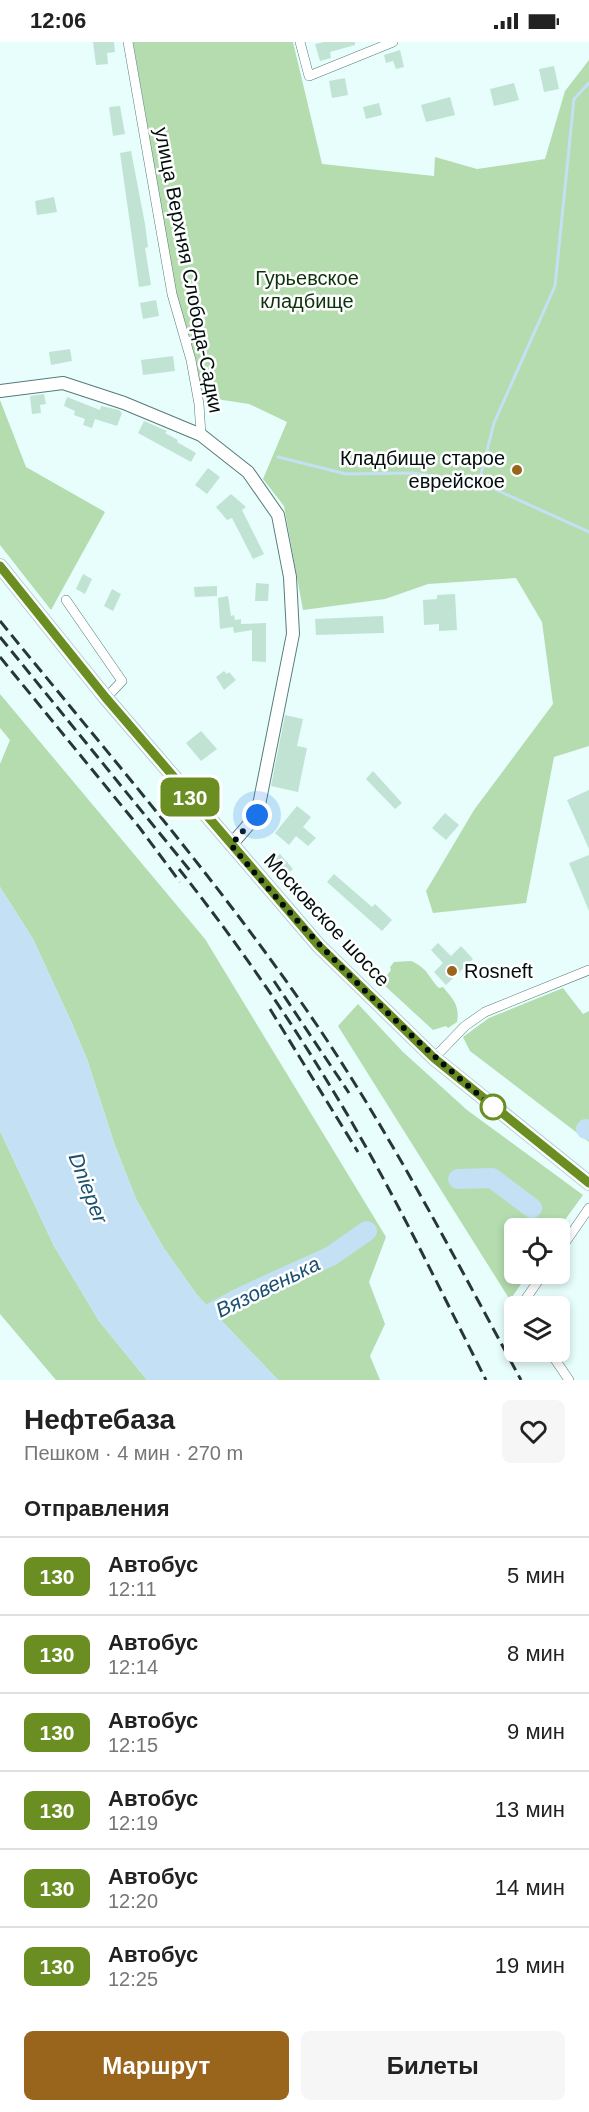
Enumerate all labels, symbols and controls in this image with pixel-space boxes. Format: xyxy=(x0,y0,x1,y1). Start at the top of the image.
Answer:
text: 12:06 xyxy=(30,8,86,33)
street label: улица Верхняя Слобода-Садки xyxy=(150,125,228,415)
park label: Гурьевское кладбище xyxy=(255,267,359,312)
place label: Кладбище старое еврейское xyxy=(340,447,505,492)
marker: Кладбище старое еврейское xyxy=(510,463,524,477)
line badge: 130 xyxy=(156,778,225,816)
text: 130 xyxy=(172,786,208,809)
your location xyxy=(242,800,272,830)
street label: Московское шоссе xyxy=(260,849,394,991)
place label: Rosneft xyxy=(464,960,533,982)
marker: Rosneft xyxy=(445,964,459,978)
unlabelled marker xyxy=(480,1094,506,1120)
water label: Dnieper xyxy=(65,1149,113,1227)
map controls xyxy=(504,1218,570,1362)
button: locate xyxy=(504,1218,570,1284)
water label: Вязовенька xyxy=(212,1251,324,1322)
button: layers xyxy=(504,1296,570,1362)
button: heart xyxy=(502,1400,565,1463)
text: Нефтебаза xyxy=(24,1404,175,1435)
text: Пешком · 4 мин · 270 m xyxy=(24,1442,243,1464)
text: Отправления xyxy=(24,1496,170,1521)
text: Автобус xyxy=(108,1552,198,1577)
text: 5 мин xyxy=(507,1563,565,1588)
text: 130 xyxy=(39,1565,75,1588)
text: 12:11 xyxy=(108,1578,157,1600)
text: Автобус xyxy=(108,1630,198,1655)
text: 8 мин xyxy=(507,1641,565,1666)
text: 130 xyxy=(39,1643,75,1666)
text: 12:14 xyxy=(108,1656,158,1678)
text: Автобус xyxy=(108,1708,198,1733)
text: 9 мин xyxy=(507,1719,565,1744)
text: 130 xyxy=(39,1721,75,1744)
text: 12:15 xyxy=(108,1734,158,1756)
text: Автобус xyxy=(108,1786,198,1811)
text: 13 мин xyxy=(495,1797,565,1822)
text: 130 xyxy=(39,1799,75,1822)
text: 12:19 xyxy=(108,1812,158,1834)
text: Автобус xyxy=(108,1864,198,1889)
text: 14 мин xyxy=(495,1875,565,1900)
text: 130 xyxy=(39,1877,75,1900)
text: 12:20 xyxy=(108,1890,158,1912)
text: Автобус xyxy=(108,1942,198,1967)
text: 19 мин xyxy=(495,1953,565,1978)
text: 130 xyxy=(39,1955,75,1978)
text: 12:25 xyxy=(108,1968,158,1990)
button: Маршрут xyxy=(24,2031,289,2100)
button: Билеты xyxy=(301,2031,565,2100)

